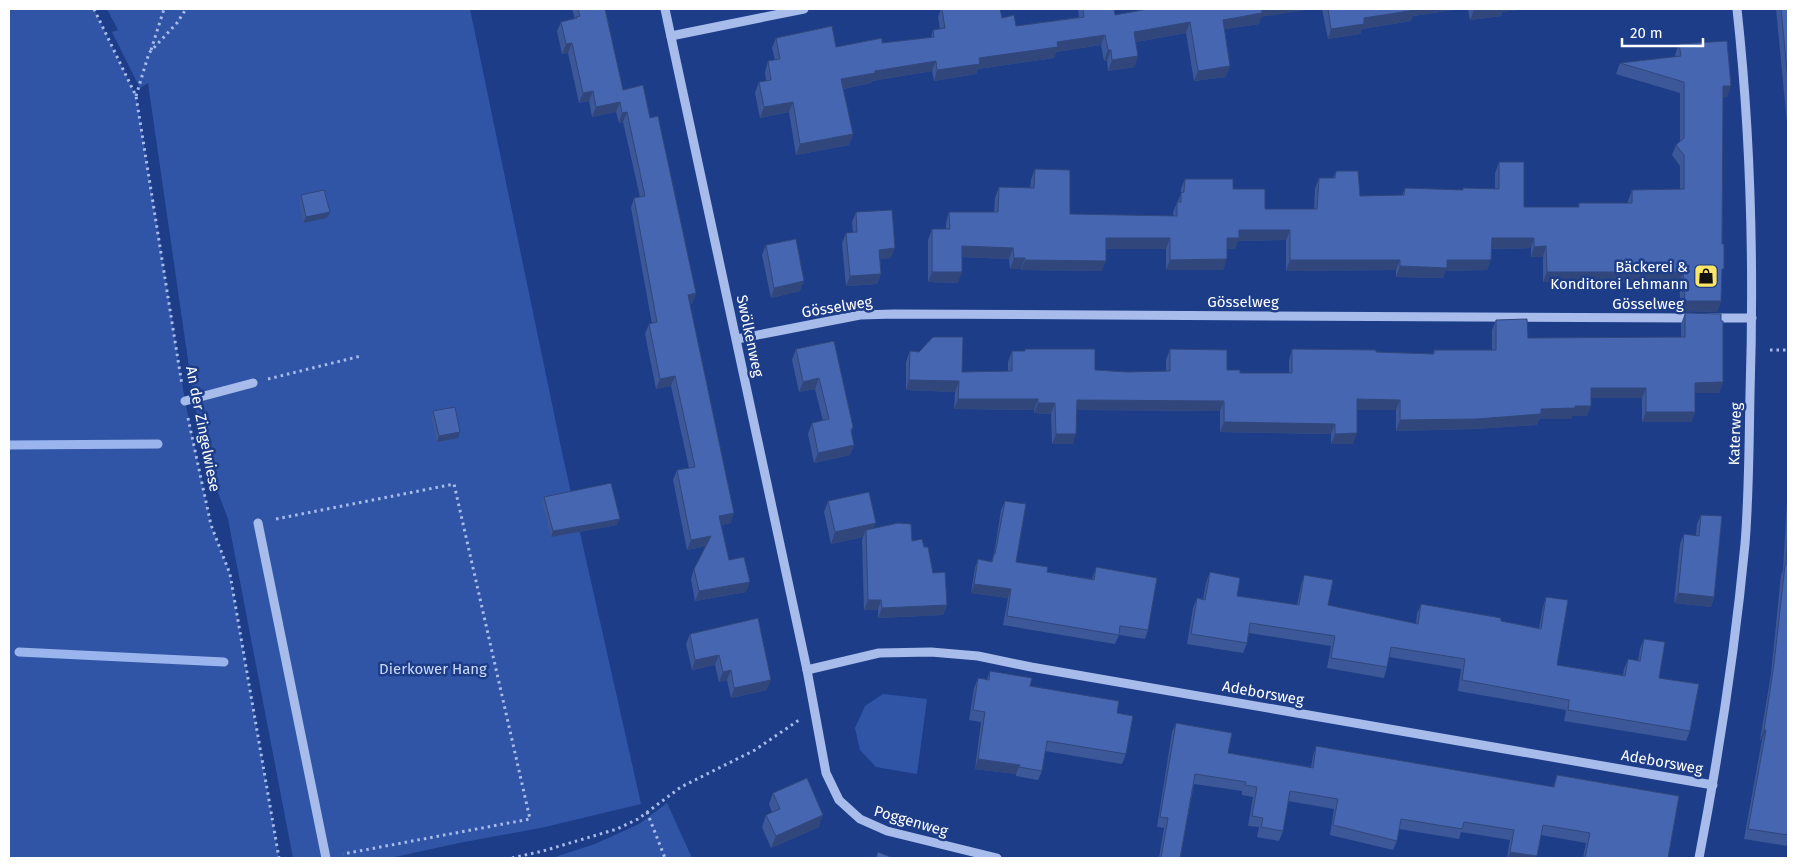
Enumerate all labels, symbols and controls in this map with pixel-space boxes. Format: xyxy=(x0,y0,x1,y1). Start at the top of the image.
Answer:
scale bar xyxy=(1622,15,1703,47)
text: 20 m xyxy=(1630,24,1663,42)
place label: Bäckerei & Konditorei Lehmann xyxy=(1550,258,1688,293)
shop icon: Bäckerei & Konditorei Lehmann xyxy=(1693,263,1719,289)
street label: Gösselweg xyxy=(800,292,874,321)
street label: Swölkenweg xyxy=(733,293,768,379)
street label: Gösselweg xyxy=(1207,293,1279,311)
street label: Gösselweg xyxy=(1612,295,1684,313)
street label: An der Zingelwiese xyxy=(182,365,224,493)
street label: Katerweg xyxy=(1725,402,1745,466)
park label: Dierkower Hang xyxy=(379,660,487,678)
street label: Adeborsweg xyxy=(1221,677,1305,709)
street label: Adeborsweg xyxy=(1620,746,1704,778)
street label: Poggenweg xyxy=(872,802,950,840)

